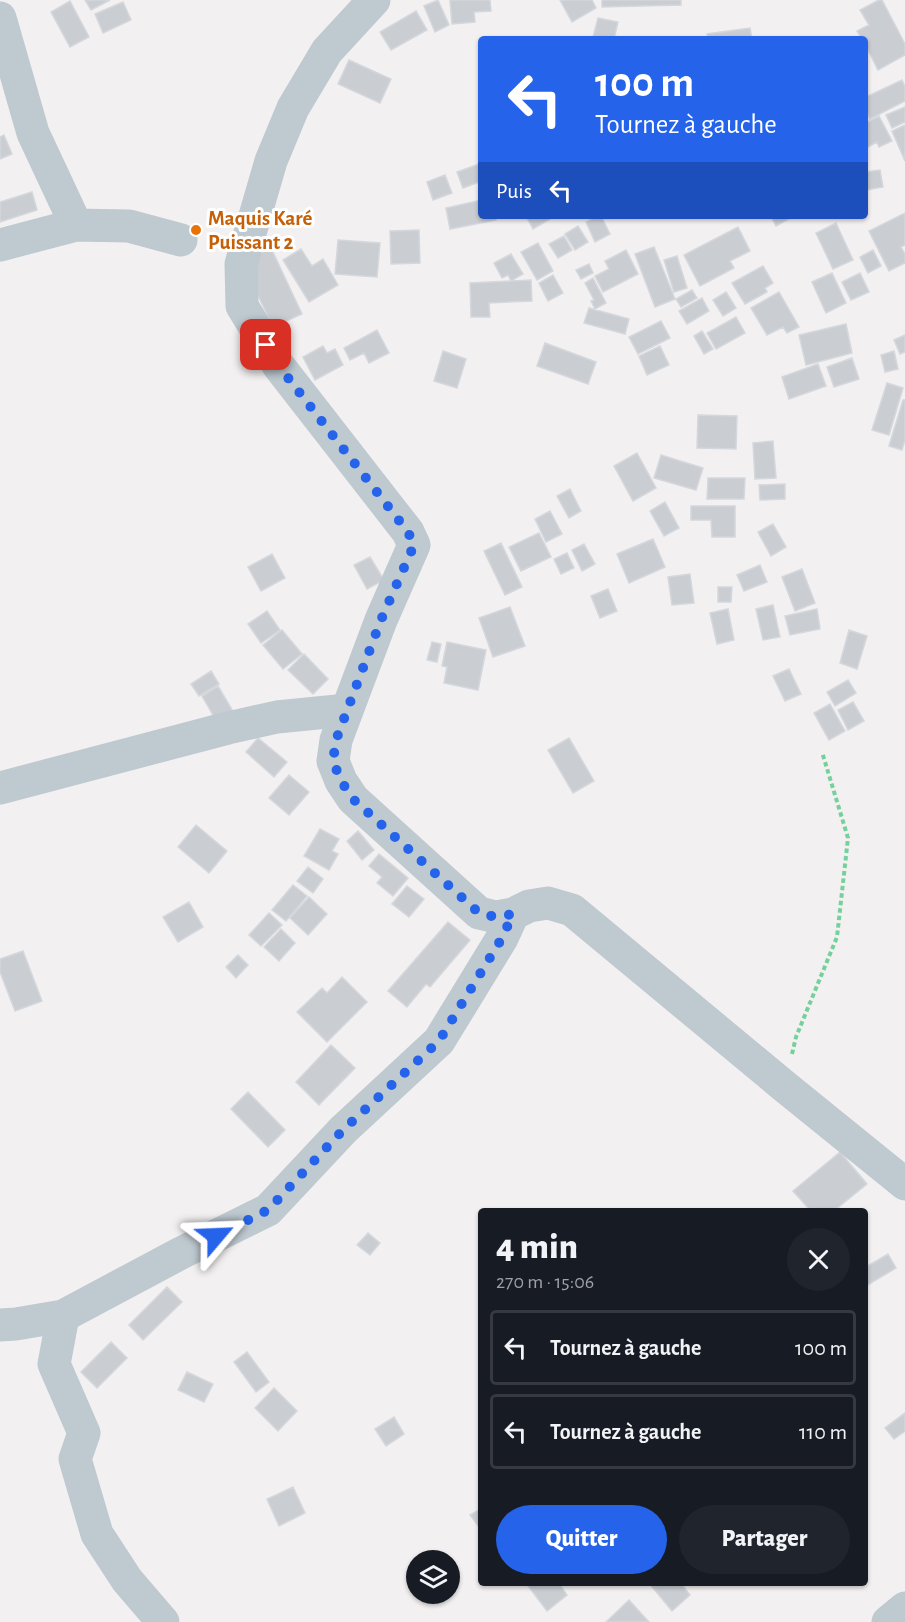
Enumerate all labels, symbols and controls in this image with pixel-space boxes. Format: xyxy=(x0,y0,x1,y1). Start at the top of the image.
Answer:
icon: left xyxy=(496,60,574,138)
text: 100 m xyxy=(595,62,694,104)
text: Tournez à gauche xyxy=(595,111,777,138)
icon: left xyxy=(544,174,577,207)
text: Puis xyxy=(496,180,532,202)
place label: Maquis Karé Puissant 2 xyxy=(208,208,313,253)
marker: Maquis Karé Puissant 2 xyxy=(189,223,203,237)
pin xyxy=(240,319,291,370)
icon: arrive xyxy=(249,328,282,361)
position arrow xyxy=(184,1204,248,1268)
button: close xyxy=(787,1228,850,1291)
text: 4 min xyxy=(496,1229,578,1265)
text: 270 m · 15:06 xyxy=(496,1272,594,1292)
icon: left xyxy=(499,1331,532,1364)
text: Tournez à gauche xyxy=(550,1337,701,1359)
text: 100 m xyxy=(795,1337,847,1359)
icon: left xyxy=(499,1415,532,1448)
text: Tournez à gauche xyxy=(550,1421,701,1443)
text: 110 m xyxy=(799,1421,847,1443)
button: Quitter xyxy=(496,1505,667,1574)
button: Partager xyxy=(679,1505,850,1574)
map controls xyxy=(406,1550,460,1604)
button: layers xyxy=(406,1550,460,1604)

